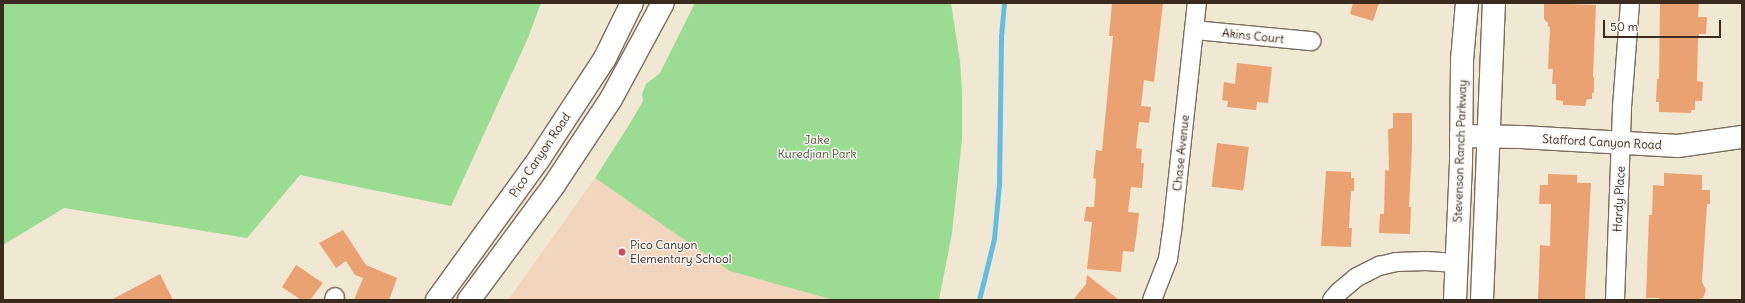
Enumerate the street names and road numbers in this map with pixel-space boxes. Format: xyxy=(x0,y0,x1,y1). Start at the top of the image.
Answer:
street label: Akins Court xyxy=(1221,26,1285,46)
street label: Stevenson Ranch Parkway xyxy=(1450,79,1470,223)
street label: Pico Canyon Road xyxy=(506,110,574,200)
street label: Chase Avenue xyxy=(1170,114,1192,192)
street label: Stafford Canyon Road xyxy=(1542,132,1662,152)
street label: Hardy Place xyxy=(1610,166,1628,232)

